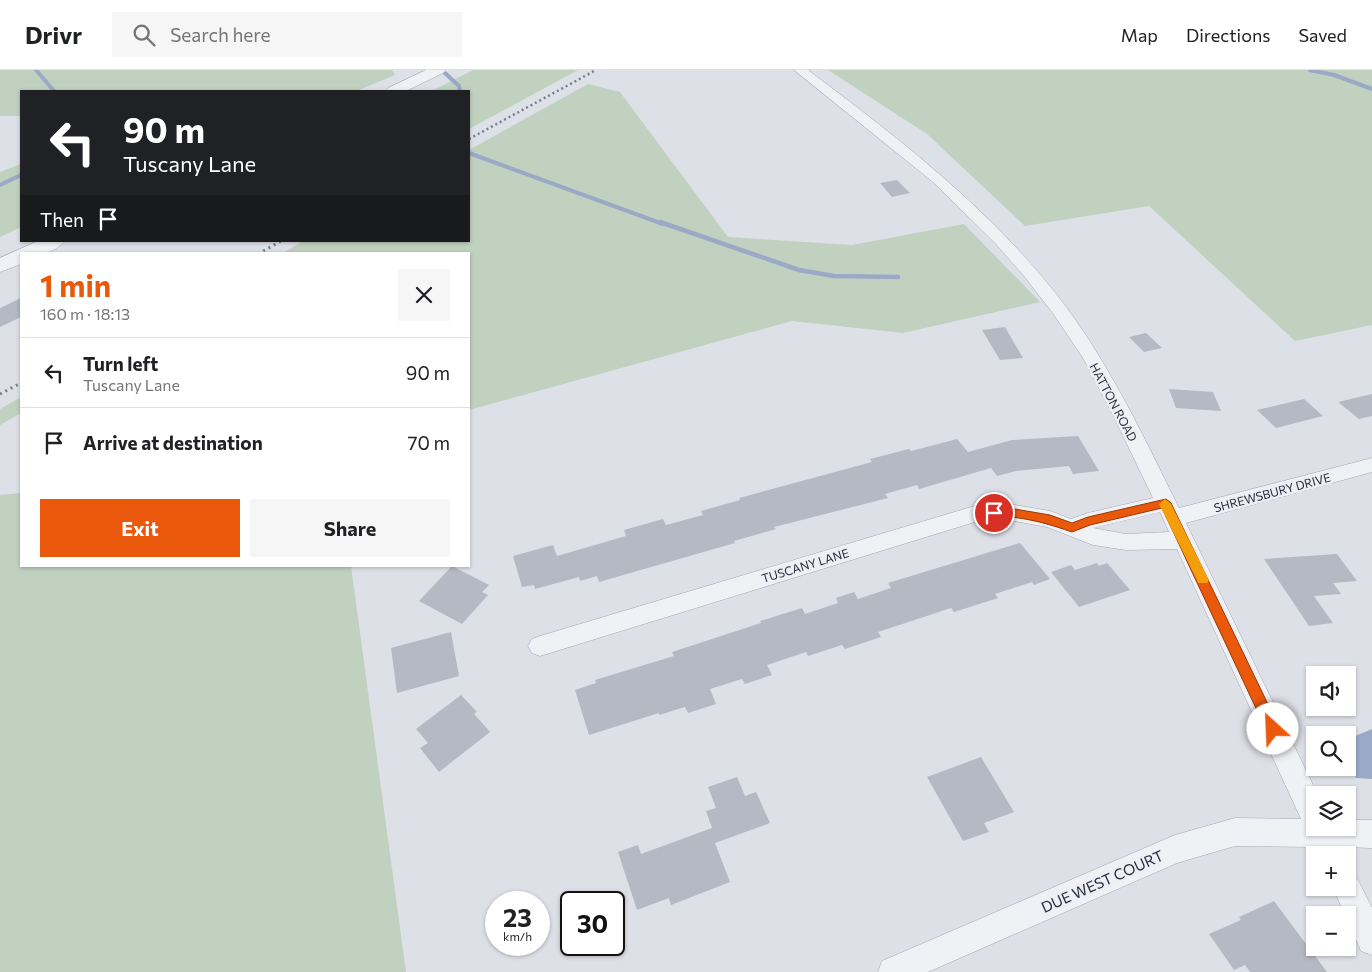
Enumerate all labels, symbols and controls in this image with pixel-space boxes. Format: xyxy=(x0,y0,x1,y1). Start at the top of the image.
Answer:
search box xyxy=(112,12,462,57)
text: Drivr xyxy=(25,20,82,49)
icon: search xyxy=(130,21,158,49)
text: Search here xyxy=(170,23,271,46)
text: Map xyxy=(1121,24,1158,46)
text: Directions xyxy=(1186,24,1270,46)
text: Saved xyxy=(1298,24,1347,46)
text: 90 m xyxy=(123,107,205,150)
icon: left xyxy=(40,110,105,175)
text: Tuscany Lane xyxy=(123,150,256,177)
icon: arrive xyxy=(94,205,122,233)
text: Then xyxy=(40,208,84,231)
text: 1 min xyxy=(40,266,111,303)
button: close xyxy=(398,269,450,321)
text: 160 m · 18:13 xyxy=(40,304,130,323)
text: Turn left xyxy=(83,352,158,375)
icon: left xyxy=(40,359,68,387)
street label: HATTON ROAD xyxy=(1087,360,1141,444)
text: 90 m xyxy=(406,361,450,384)
text: Tuscany Lane xyxy=(83,375,180,394)
icon: arrive xyxy=(40,429,68,457)
text: Arrive at destination xyxy=(83,431,263,454)
text: 70 m xyxy=(407,431,450,454)
street label: SHREWSBURY DRIVE xyxy=(1212,470,1332,514)
pin xyxy=(973,492,1015,534)
button: Exit xyxy=(40,499,240,557)
button: Share xyxy=(250,499,450,557)
icon: arrive xyxy=(980,499,1008,527)
street label: TUSCANY LANE xyxy=(760,545,850,585)
map controls xyxy=(1306,666,1356,956)
button: sound xyxy=(1306,666,1356,716)
position arrow xyxy=(1246,702,1298,754)
button: search xyxy=(1306,726,1356,776)
button: layers xyxy=(1306,786,1356,836)
street label: DUE WEST COURT xyxy=(1038,846,1166,916)
button: + xyxy=(1306,846,1356,896)
speed limit sign: 30 xyxy=(560,891,625,956)
text: 23 xyxy=(503,902,532,932)
button: − xyxy=(1306,906,1356,956)
text: km/h xyxy=(503,929,532,943)

